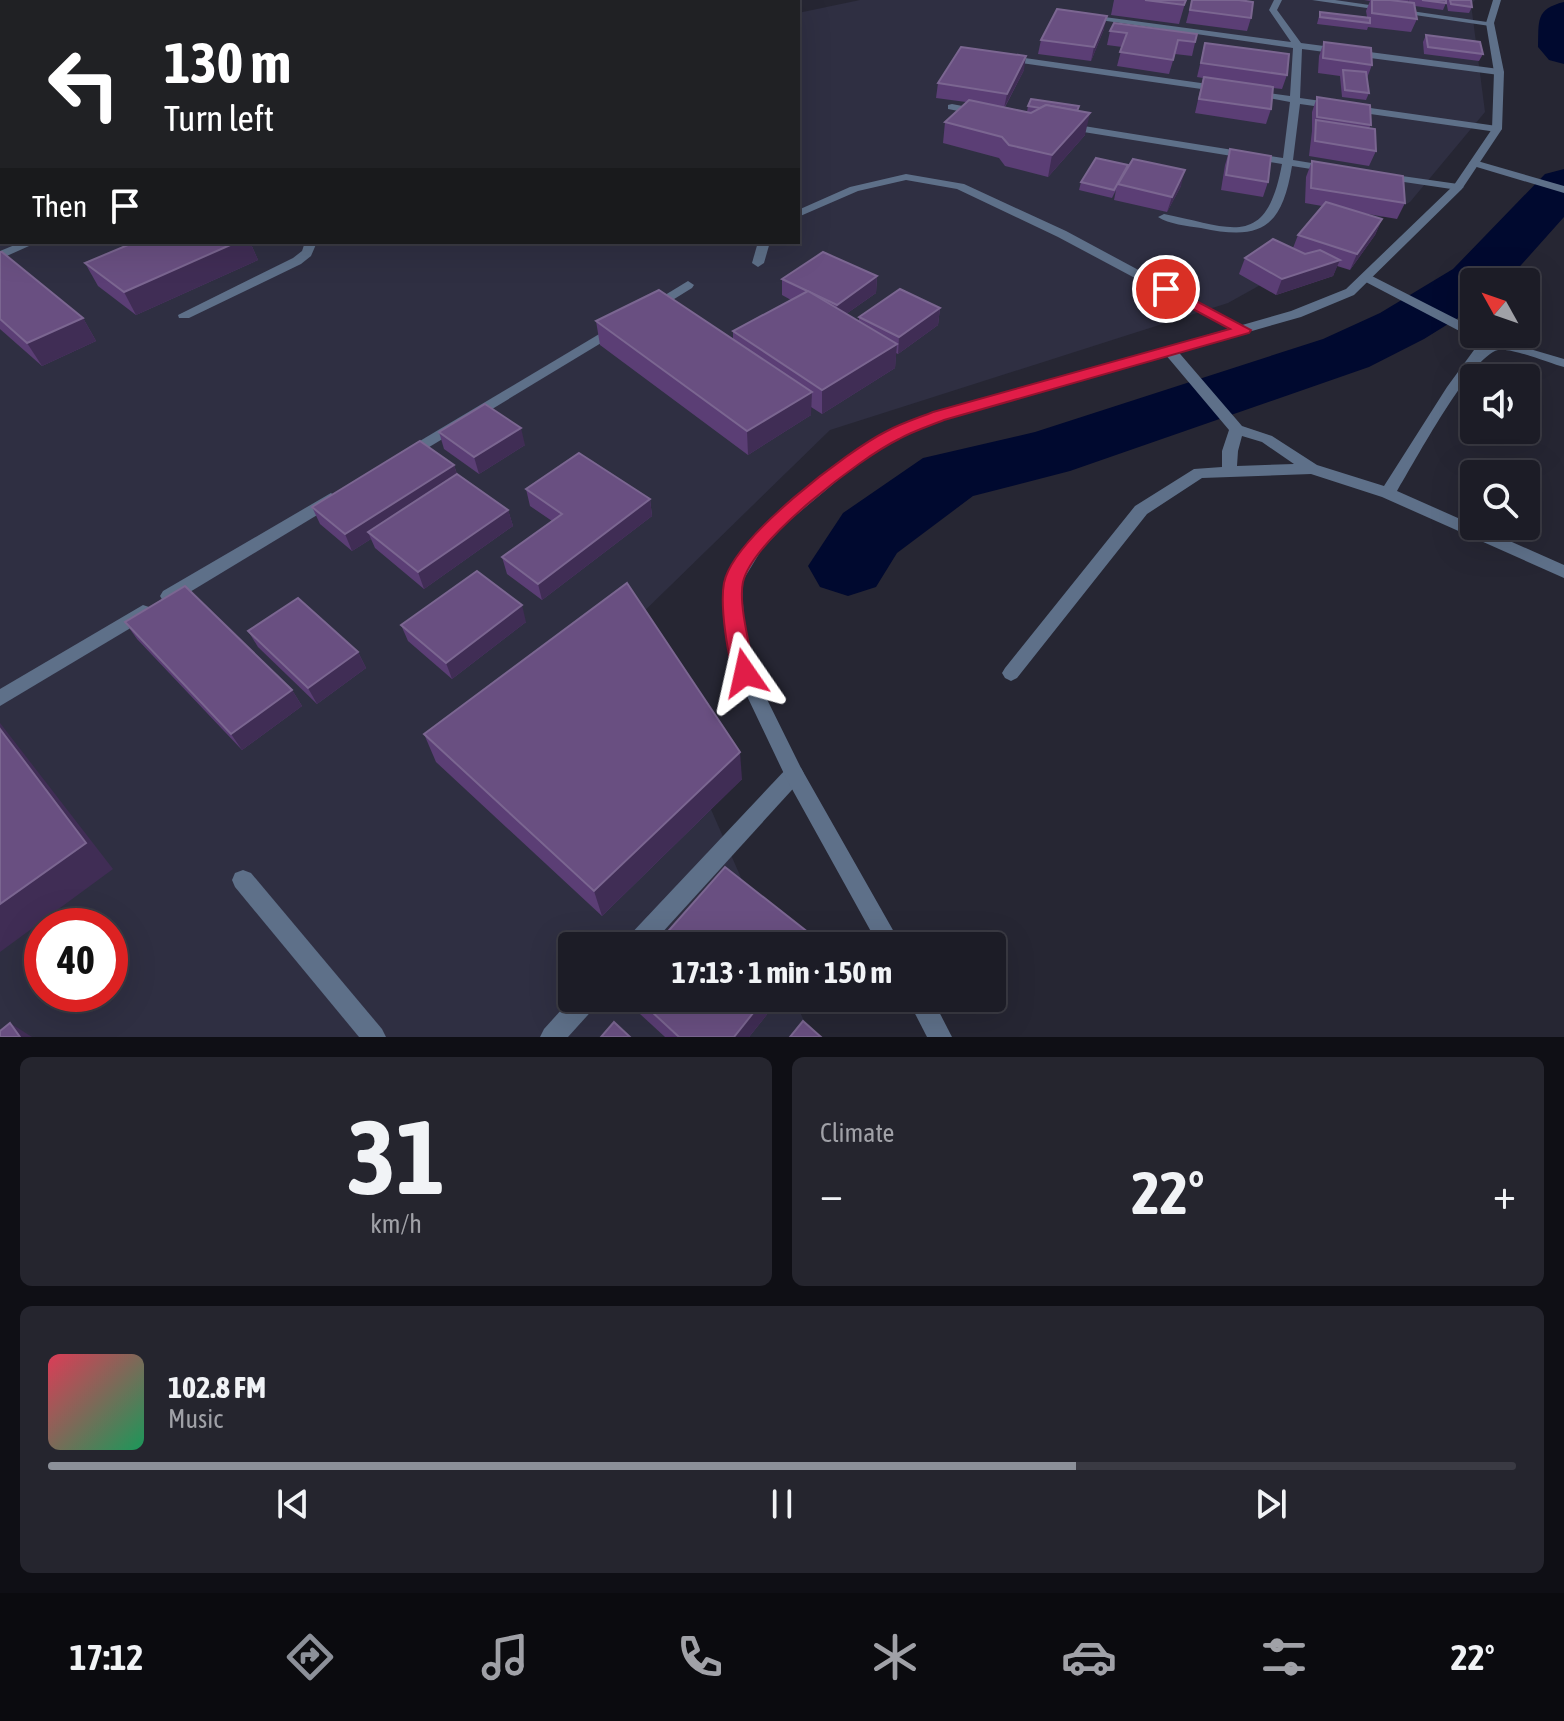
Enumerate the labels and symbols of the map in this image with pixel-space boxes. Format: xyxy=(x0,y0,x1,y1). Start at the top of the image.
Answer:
pin xyxy=(1132,255,1200,323)
north arrow xyxy=(1460,268,1540,348)
position arrow xyxy=(703,631,787,715)
speed limit sign: 40 xyxy=(24,908,128,1012)

